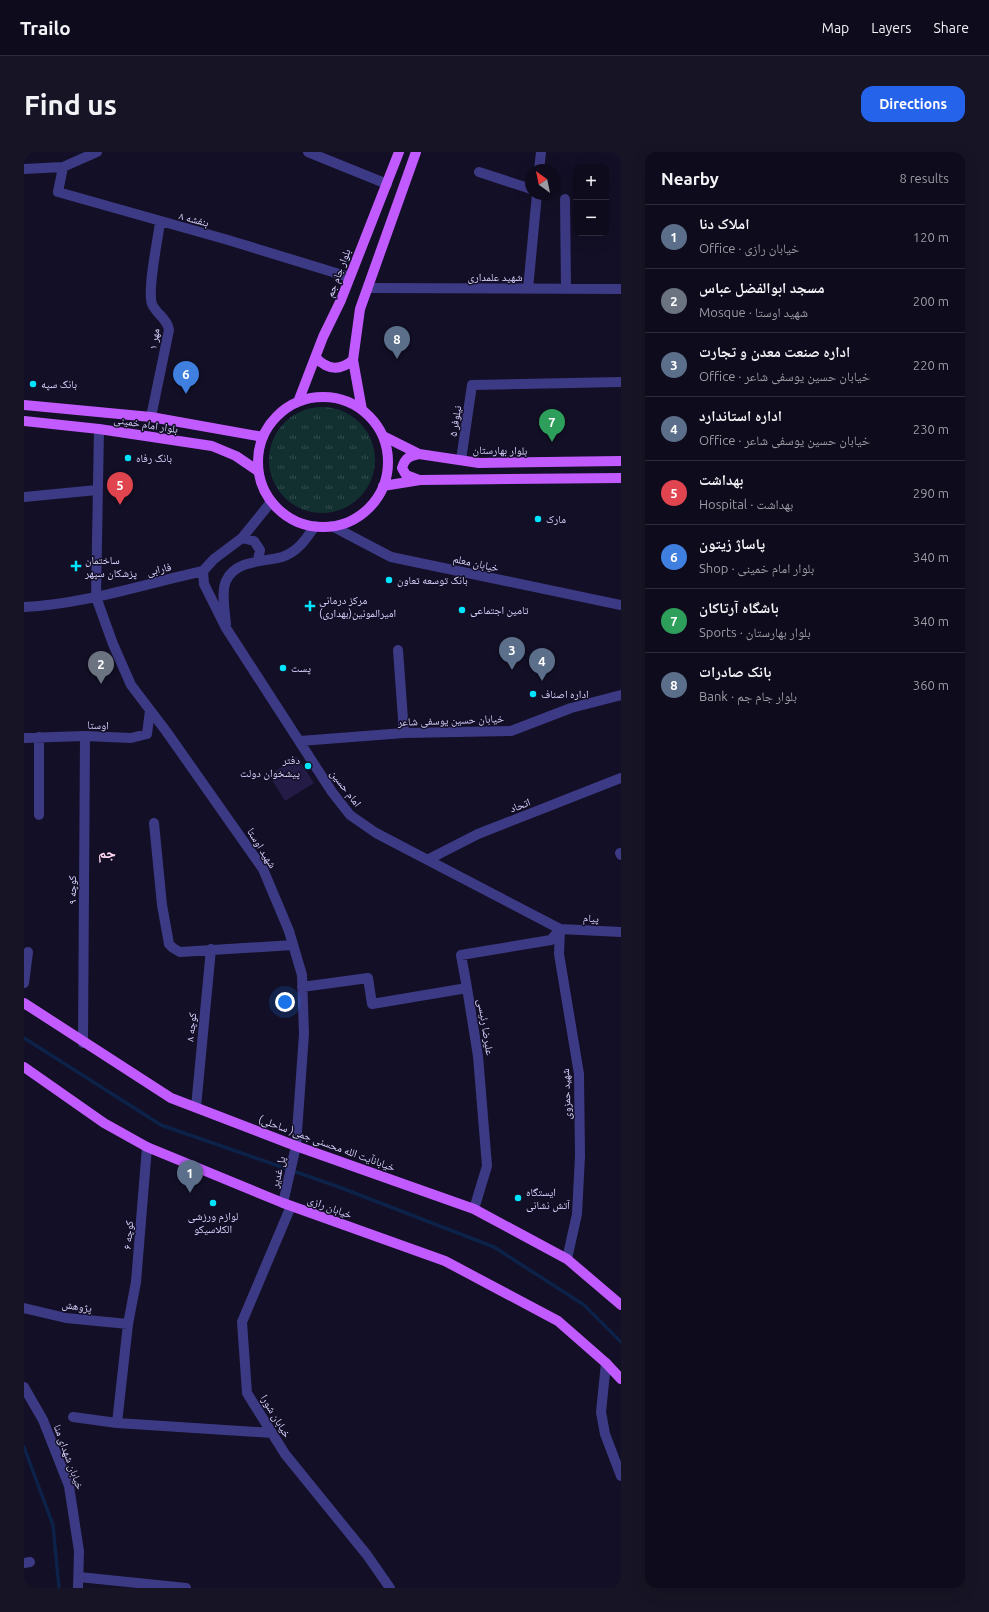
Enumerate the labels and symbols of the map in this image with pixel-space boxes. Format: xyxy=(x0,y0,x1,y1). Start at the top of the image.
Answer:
north arrow xyxy=(525,164,561,200)
street label: بنفشه ۸ xyxy=(178,209,210,229)
street label: بلوار جام جم xyxy=(323,247,355,300)
street label: شهید علمداری xyxy=(468,271,522,284)
pin: 8 xyxy=(384,326,410,359)
street label: مهر ۱ xyxy=(147,328,161,350)
pin: 6 xyxy=(173,361,199,394)
place label: بانک سپه xyxy=(41,378,77,391)
marker: بانک سپه xyxy=(28,379,38,389)
street label: نیلوفر ۵ xyxy=(447,405,464,437)
pin: 7 xyxy=(539,409,565,442)
street label: بلوار امام خمینی xyxy=(113,413,179,436)
street label: بلوار بهارستان xyxy=(472,444,528,457)
place label: بانک رفاه xyxy=(136,452,172,464)
marker: بانک رفاه xyxy=(123,453,133,463)
pin: 5 xyxy=(107,472,133,505)
place label: مارک xyxy=(546,513,566,525)
marker: مارک xyxy=(533,514,543,524)
street label: خیابان معلم xyxy=(452,552,500,576)
place label: ساختمان پزشکان سپهر xyxy=(84,554,137,580)
marker: ساختمان پزشکان سپهر xyxy=(70,560,82,572)
street label: فارابی xyxy=(146,560,173,579)
place label: بانک توسعه تعاون xyxy=(397,574,468,587)
marker: بانک توسعه تعاون xyxy=(384,575,394,585)
place label: مرکز درمانی امیرالمونین(بهداری) xyxy=(319,594,396,620)
marker: مرکز درمانی امیرالمونین(بهداری) xyxy=(304,600,316,612)
place label: تامین اجتماعی xyxy=(470,604,529,617)
marker: تامین اجتماعی xyxy=(457,605,467,615)
pin: 3 xyxy=(499,637,525,670)
pin: 4 xyxy=(529,648,555,681)
pin: 2 xyxy=(88,651,114,684)
place label: پست xyxy=(291,662,311,675)
marker: پست xyxy=(278,663,288,673)
place label: اداره اصناف xyxy=(541,688,589,700)
marker: اداره اصناف xyxy=(528,689,538,699)
street label: خیابان حسین یوسفی شاعر xyxy=(397,712,504,729)
street label: اوستا xyxy=(87,719,109,731)
place label: دفتر پیشخوان دولت xyxy=(240,754,300,780)
marker: دفتر پیشخوان دولت xyxy=(303,761,313,771)
street label: امام حسین xyxy=(327,767,364,809)
street label: اتحاد xyxy=(508,796,532,814)
street label: شهید اوستا xyxy=(245,826,279,870)
district label: جم xyxy=(98,844,116,863)
street label: کوچه ۹ xyxy=(66,875,79,905)
street label: پیام xyxy=(583,912,599,926)
your location xyxy=(275,992,295,1012)
street label: علیرضا رئیسی xyxy=(475,998,496,1057)
street label: کوچه ۸ xyxy=(184,1011,199,1042)
street label: شهید حمزوی xyxy=(559,1068,574,1120)
street label: خیابانآیت الله محسنی جمی( ساحلی) xyxy=(257,1113,397,1174)
street label: پل غدیر xyxy=(268,1155,289,1190)
pin: 1 xyxy=(177,1160,203,1193)
place label: ایستگاه آتش نشانی xyxy=(526,1186,570,1212)
street label: خیابان رازی xyxy=(306,1193,354,1222)
marker: ایستگاه آتش نشانی xyxy=(513,1193,523,1203)
marker: لوازم ورزشی الکلاسیکو xyxy=(208,1198,218,1208)
place label: لوازم ورزشی الکلاسیکو xyxy=(188,1210,238,1235)
street label: کوچه ۶ xyxy=(121,1220,136,1250)
street label: پژوهش xyxy=(61,1298,93,1315)
street label: خیابان شورا xyxy=(258,1392,293,1440)
street label: خیابان شهدای منا xyxy=(51,1423,86,1491)

